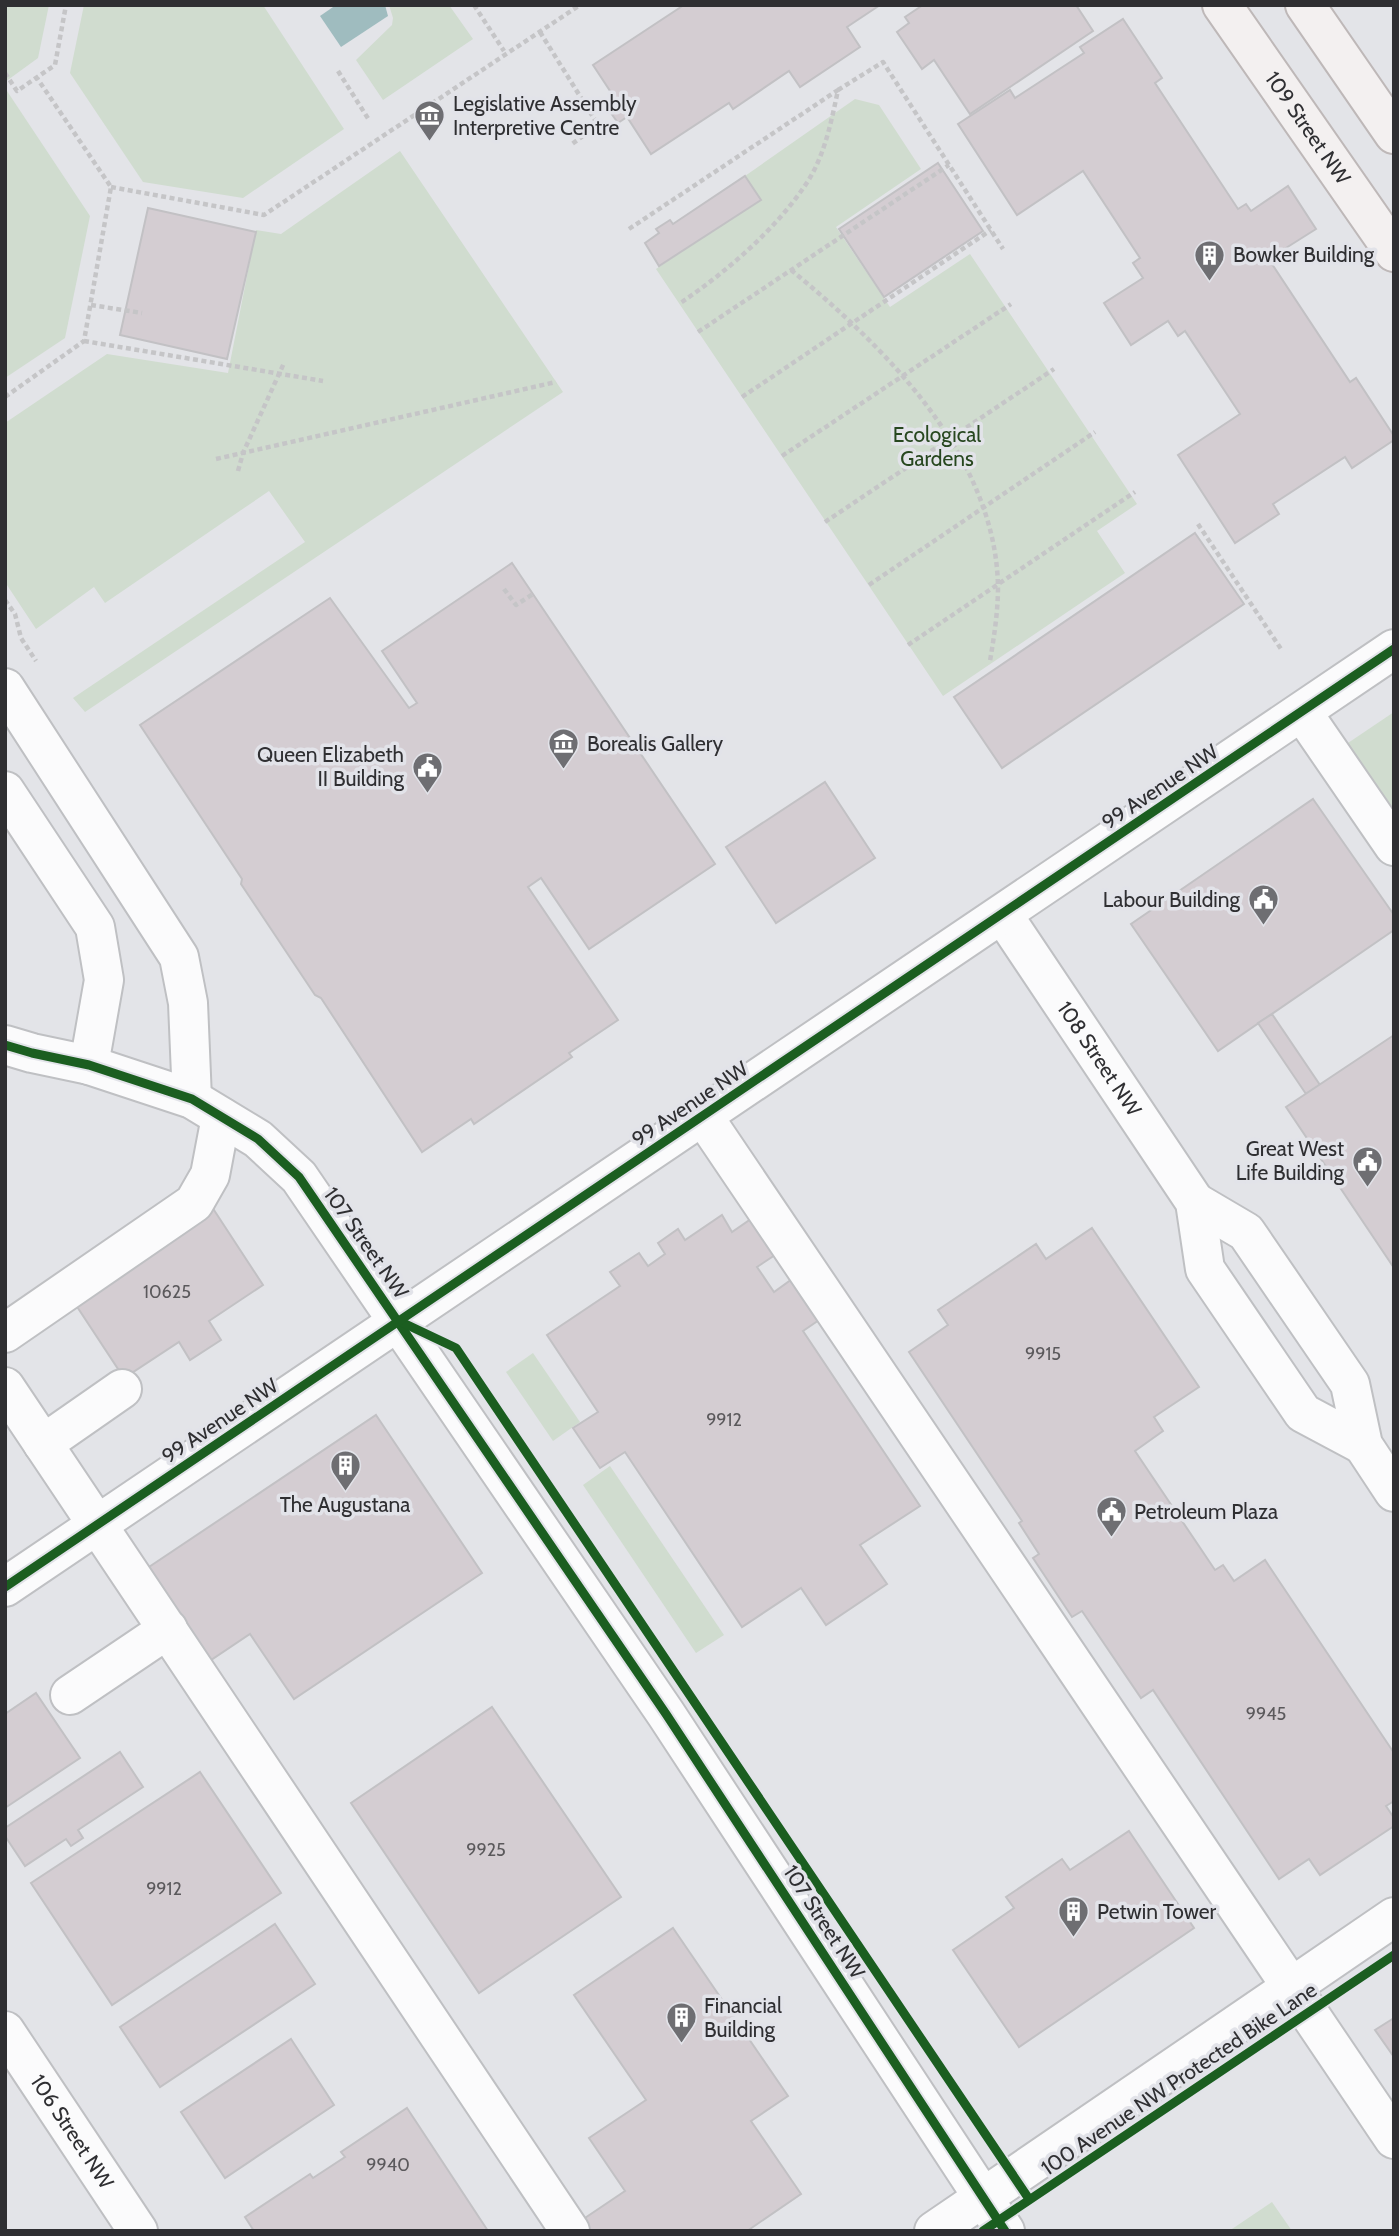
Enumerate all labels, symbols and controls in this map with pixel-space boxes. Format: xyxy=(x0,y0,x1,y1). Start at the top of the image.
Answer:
street label: 109 Street NW xyxy=(1260,67,1356,189)
place label: Legislative Assembly Interpretive Centre xyxy=(453,91,637,140)
museum icon: Legislative Assembly Interpretive Centre xyxy=(413,99,447,143)
building icon: Bowker Building xyxy=(1193,238,1227,282)
place label: Bowker Building xyxy=(1233,242,1375,267)
park label: Ecological Gardens xyxy=(893,422,981,471)
museum icon: Borealis Gallery xyxy=(547,727,581,771)
place label: Borealis Gallery xyxy=(587,731,723,756)
street label: 99 Avenue NW xyxy=(1097,739,1223,835)
place label: Queen Elizabeth II Building xyxy=(257,742,405,791)
public building icon: Queen Elizabeth II Building xyxy=(410,750,444,794)
public building icon: Labour Building xyxy=(1246,883,1280,927)
place label: Labour Building xyxy=(1103,887,1241,912)
street label: 108 Street NW xyxy=(1052,997,1147,1121)
street label: 99 Avenue NW xyxy=(627,1056,753,1152)
place label: Great West Life Building xyxy=(1236,1136,1345,1185)
public building icon: Great West Life Building xyxy=(1350,1144,1384,1188)
street label: 107 Street NW xyxy=(319,1182,414,1303)
house number: 10625 xyxy=(143,1281,191,1303)
house number: 9915 xyxy=(1025,1343,1061,1365)
street label: 99 Avenue NW xyxy=(157,1373,283,1469)
house number: 9912 xyxy=(706,1409,742,1431)
building icon: The Augustana xyxy=(328,1448,362,1492)
place label: The Augustana xyxy=(280,1492,410,1517)
public building icon: Petroleum Plaza xyxy=(1094,1495,1128,1539)
place label: Petroleum Plaza xyxy=(1134,1499,1278,1524)
house number: 9945 xyxy=(1246,1703,1286,1725)
house number: 9925 xyxy=(466,1839,506,1861)
street label: 107 Street NW xyxy=(779,1860,870,1983)
house number: 9912 xyxy=(146,1878,182,1900)
building icon: Petwin Tower xyxy=(1057,1895,1091,1939)
place label: Petwin Tower xyxy=(1097,1899,1217,1924)
street label: 100 Avenue NW Protected Bike Lane xyxy=(1036,1977,1321,2180)
place label: Financial Building xyxy=(704,1993,782,2042)
building icon: Financial Building xyxy=(664,2001,698,2045)
street label: 106 Street NW xyxy=(26,2070,119,2193)
house number: 9940 xyxy=(366,2154,410,2176)

